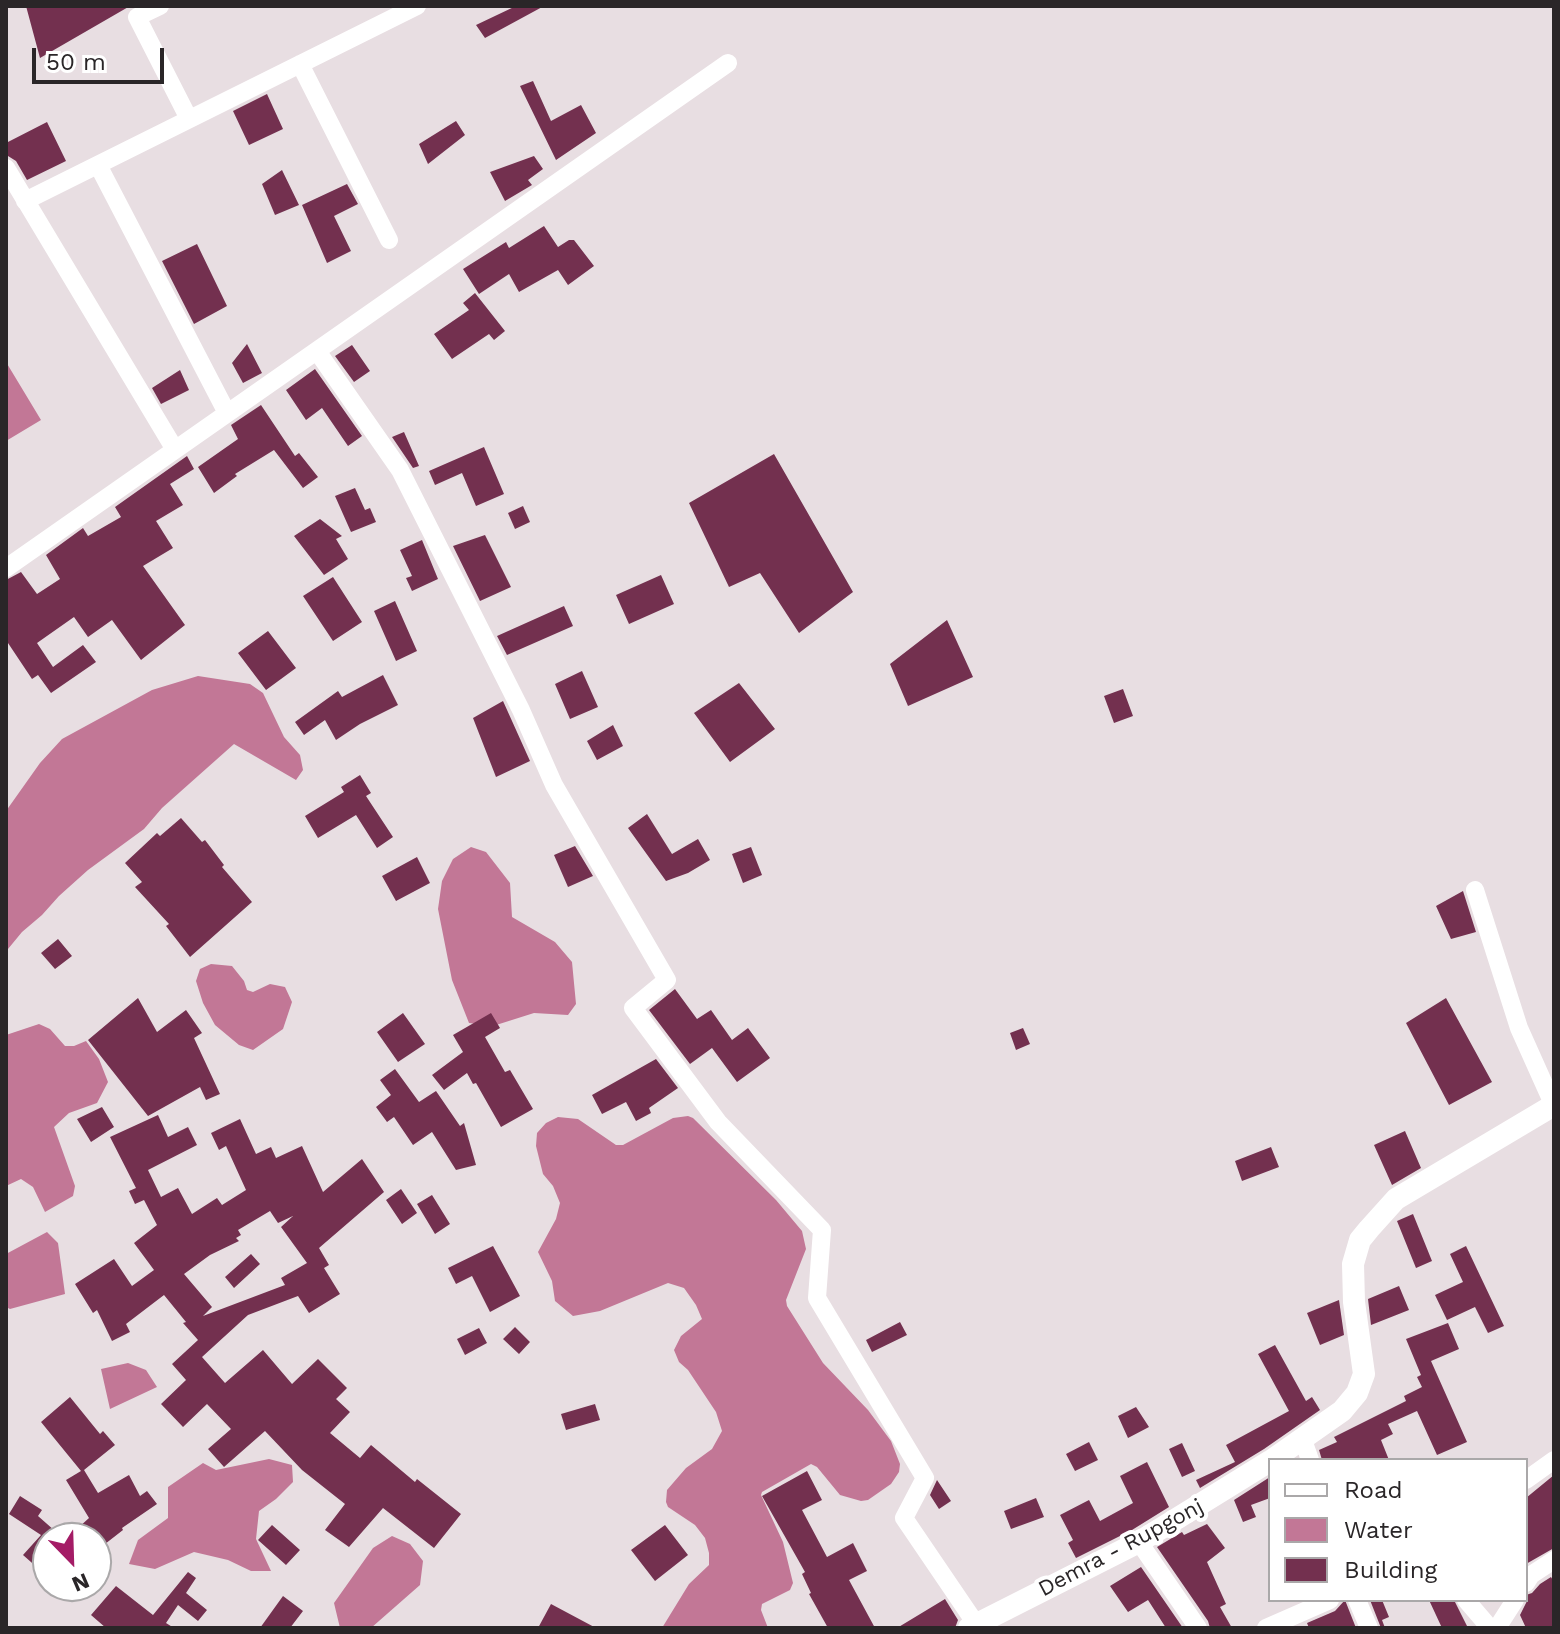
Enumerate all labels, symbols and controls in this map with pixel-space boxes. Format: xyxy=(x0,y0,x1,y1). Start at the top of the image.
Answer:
scale bar xyxy=(36,32,168,82)
text: 50 m xyxy=(46,48,106,76)
legend xyxy=(1268,1458,1528,1602)
text: Road xyxy=(1344,1476,1403,1504)
street label: Demra - Rupgonj xyxy=(1034,1493,1208,1603)
text: Water xyxy=(1344,1516,1413,1544)
north arrow xyxy=(32,1522,112,1602)
text: Building xyxy=(1344,1556,1437,1584)
text: N xyxy=(68,1568,93,1597)

